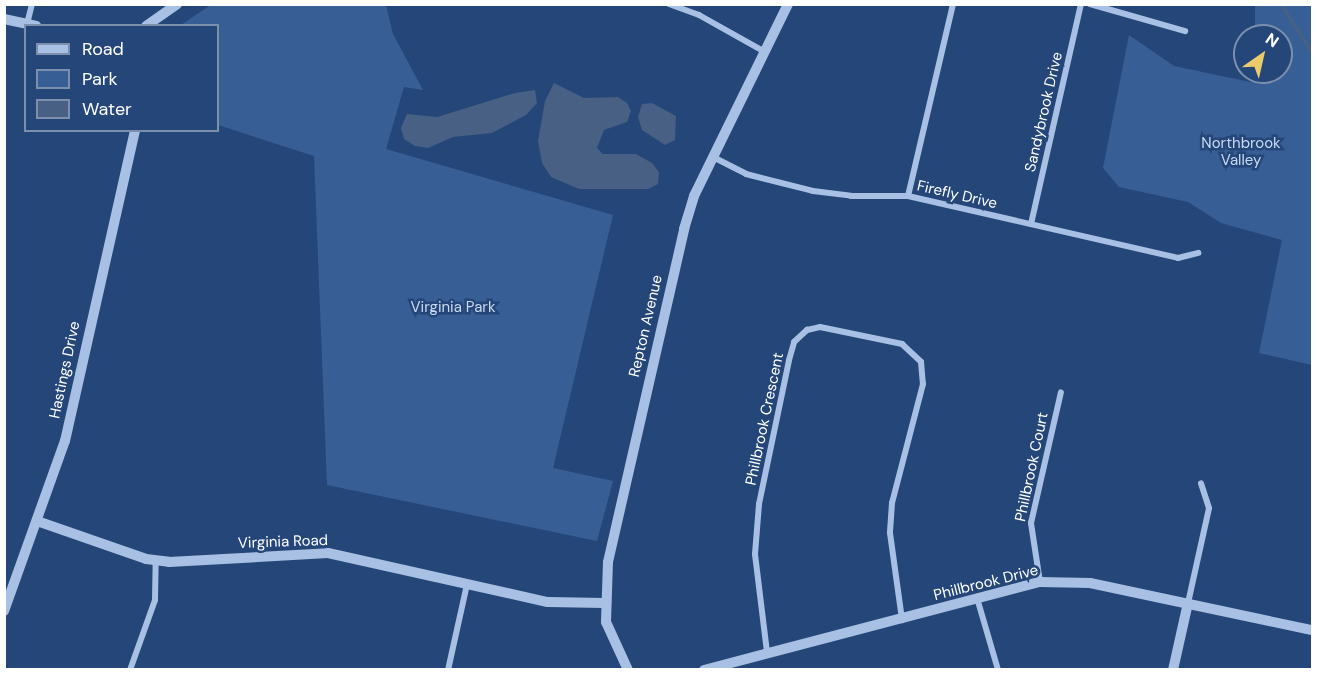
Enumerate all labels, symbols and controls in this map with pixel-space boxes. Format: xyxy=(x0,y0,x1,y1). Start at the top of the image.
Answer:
legend xyxy=(24,24,219,132)
north arrow xyxy=(1233,24,1293,84)
text: N xyxy=(1262,28,1283,52)
text: Road xyxy=(82,37,124,61)
street label: Sandybrook Drive xyxy=(1021,50,1067,174)
text: Park xyxy=(82,67,118,91)
text: Water xyxy=(82,97,132,121)
park label: Northbrook Valley xyxy=(1201,134,1281,169)
street label: Firefly Drive xyxy=(915,177,999,213)
street label: Repton Avenue xyxy=(626,273,666,379)
park label: Virginia Park xyxy=(411,299,495,317)
street label: Hastings Drive xyxy=(46,320,84,420)
street label: Phillbrook Crescent xyxy=(742,351,788,487)
street label: Phillbrook Court xyxy=(1012,411,1052,523)
street label: Virginia Road xyxy=(238,531,328,553)
street label: Phillbrook Drive xyxy=(932,561,1040,605)

